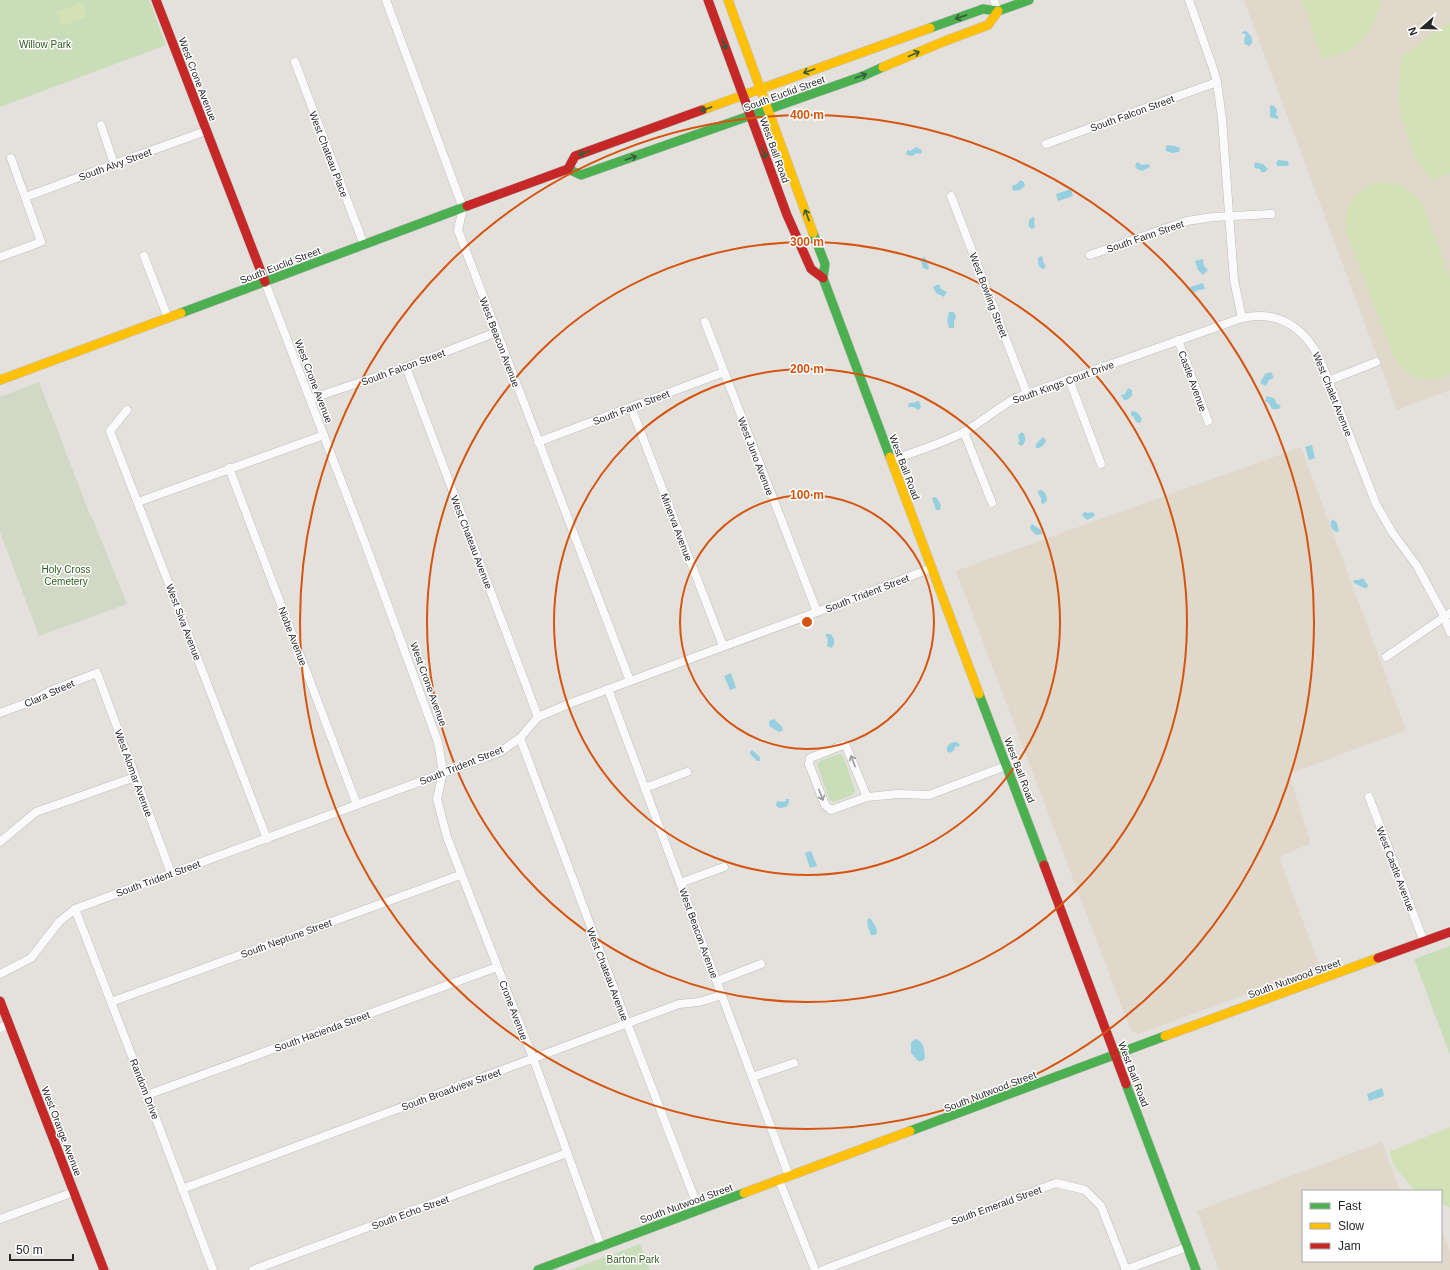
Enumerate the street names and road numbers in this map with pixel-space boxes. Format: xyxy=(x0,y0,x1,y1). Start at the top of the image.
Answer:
street label: West Crone Avenue xyxy=(177,36,219,123)
street label: South Euclid Street xyxy=(742,74,826,113)
street label: South Falcon Street xyxy=(1089,93,1176,134)
street label: West Chateau Place xyxy=(307,110,350,199)
street label: West Ball Road xyxy=(758,116,791,184)
street label: South Alvy Street xyxy=(77,146,153,183)
street label: South Fann Street xyxy=(1105,218,1186,255)
street label: South Euclid Street xyxy=(238,245,322,286)
street label: West Bowling Street xyxy=(967,251,1010,339)
street label: West Beacon Avenue xyxy=(477,296,522,389)
street label: West Crone Avenue xyxy=(293,338,335,425)
street label: South Falcon Street xyxy=(360,347,447,388)
street label: Castle Avenue xyxy=(1176,349,1209,414)
street label: West Chalet Avenue xyxy=(1311,350,1355,438)
street label: South Kings Court Drive xyxy=(1011,359,1116,406)
street label: South Fann Street xyxy=(591,388,671,427)
street label: West Juno Avenue xyxy=(736,415,776,497)
street label: West Ball Road xyxy=(887,433,922,501)
street label: Minerva Avenue xyxy=(659,492,695,563)
street label: West Chateau Avenue xyxy=(449,494,495,591)
street label: South Trident Street xyxy=(824,572,911,615)
street label: West Siva Avenue xyxy=(164,582,203,662)
street label: Niobe Avenue xyxy=(276,605,309,668)
street label: West Crone Avenue xyxy=(408,641,449,728)
street label: Clara Street xyxy=(23,677,76,709)
street label: West Alomar Avenue xyxy=(113,728,155,819)
street label: West Ball Road xyxy=(1002,736,1037,804)
street label: South Trident Street xyxy=(418,744,505,787)
street label: West Castle Avenue xyxy=(1374,825,1417,913)
street label: South Trident Street xyxy=(114,858,202,899)
street label: West Beacon Avenue xyxy=(677,887,720,980)
street label: South Neptune Street xyxy=(239,917,333,960)
street label: West Chateau Avenue xyxy=(585,926,631,1023)
street label: South Nutwood Street xyxy=(1246,956,1342,1000)
street label: Crone Avenue xyxy=(497,979,530,1042)
street label: South Hacienda Street xyxy=(273,1009,372,1054)
street label: West Ball Road xyxy=(1116,1040,1151,1108)
street label: Random Drive xyxy=(128,1057,161,1121)
street label: South Broadview Street xyxy=(400,1066,503,1113)
street label: South Nutwood Street xyxy=(943,1069,1038,1114)
street label: West Orange Avenue xyxy=(39,1085,84,1178)
street label: South Nutwood Street xyxy=(638,1181,734,1225)
street label: South Emerald Street xyxy=(949,1184,1043,1227)
street label: South Echo Street xyxy=(370,1193,450,1232)

